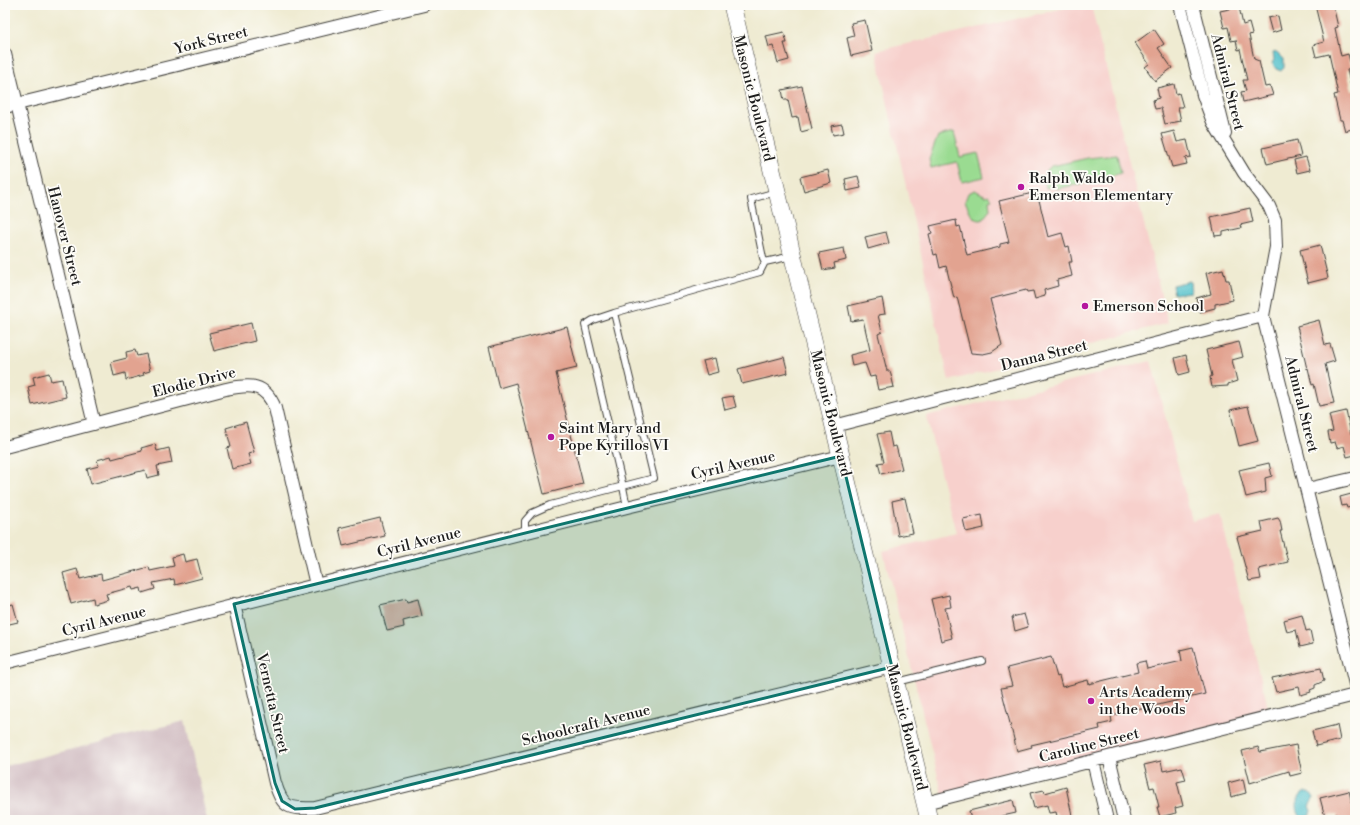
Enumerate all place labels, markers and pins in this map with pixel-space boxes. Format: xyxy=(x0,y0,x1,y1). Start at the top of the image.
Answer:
place label: Ralph Waldo Emerson Elementary xyxy=(1029,169,1174,205)
marker: Ralph Waldo Emerson Elementary xyxy=(1016,182,1026,192)
place label: Emerson School xyxy=(1093,297,1204,316)
marker: Emerson School xyxy=(1080,301,1090,311)
place label: Saint Mary and Pope Kyrillos VI xyxy=(559,419,669,455)
marker: Saint Mary and Pope Kyrillos VI xyxy=(546,432,556,442)
place label: Arts Academy in the Woods xyxy=(1098,683,1193,719)
marker: Arts Academy in the Woods xyxy=(1086,696,1096,706)

